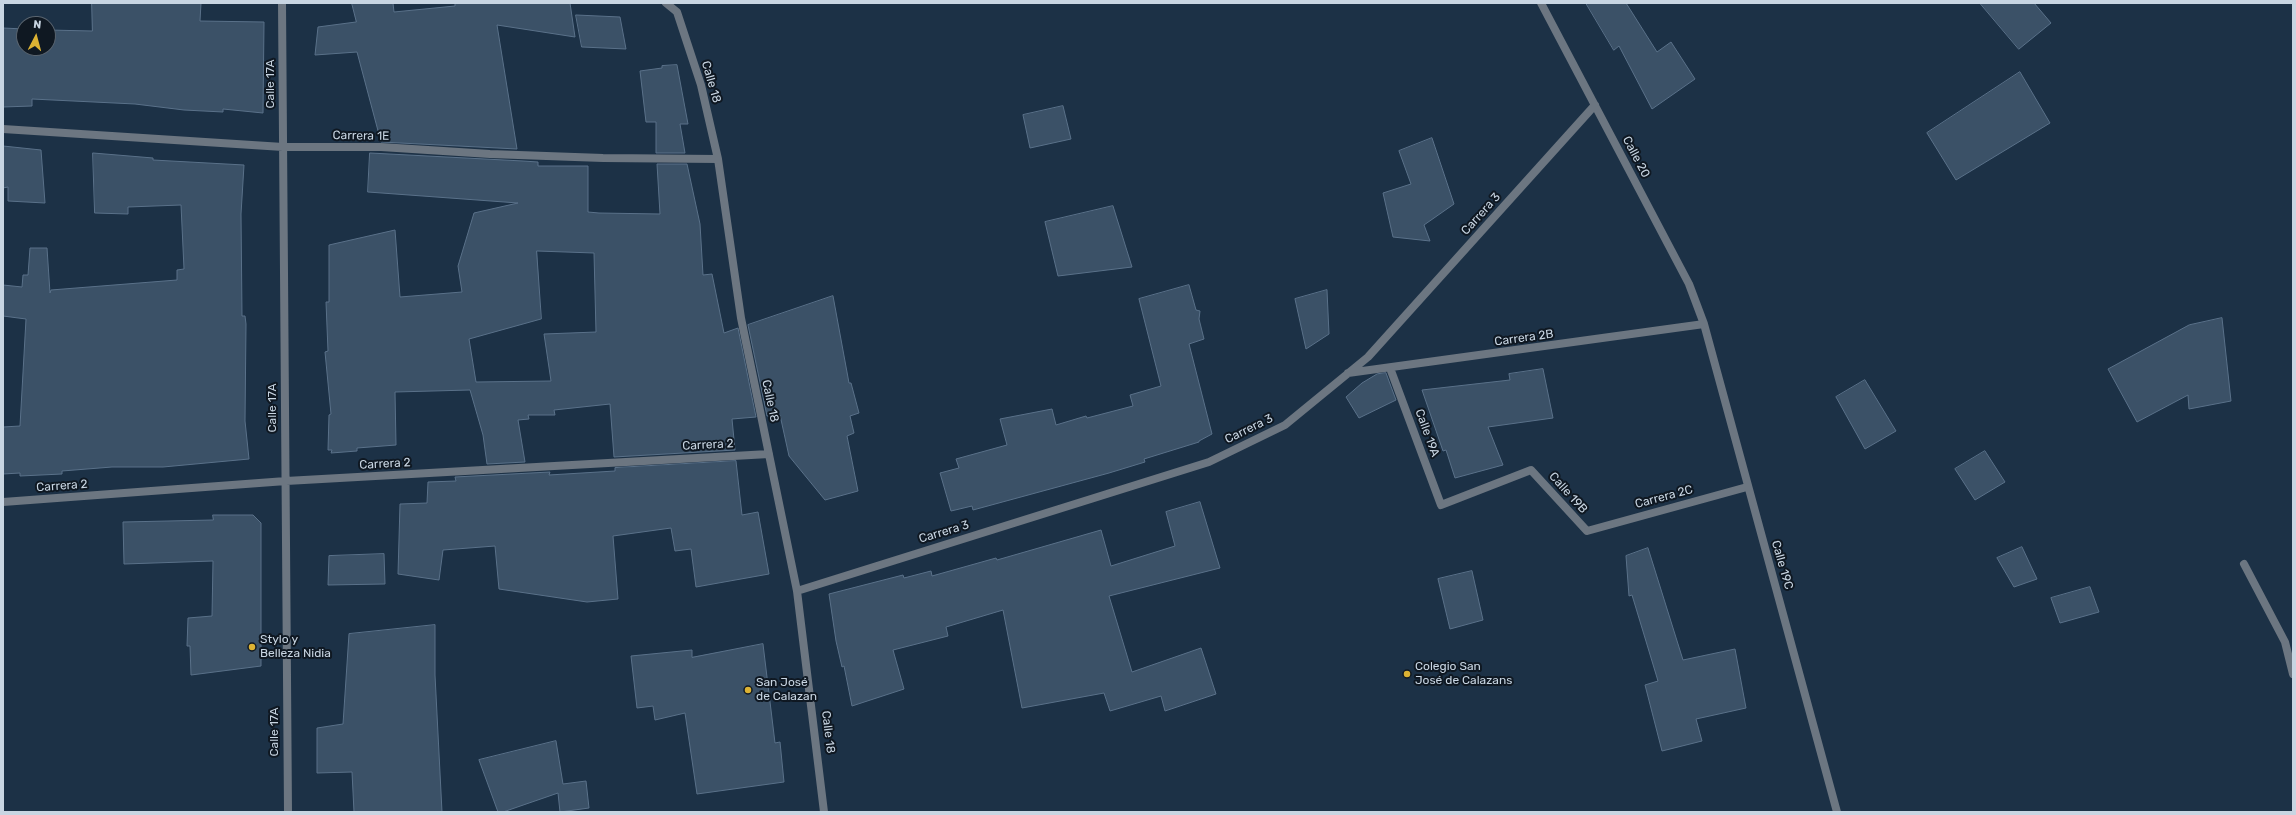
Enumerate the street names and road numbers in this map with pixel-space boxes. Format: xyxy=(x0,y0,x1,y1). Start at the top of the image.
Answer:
street label: Calle 18 xyxy=(698,59,724,105)
street label: Calle 17A xyxy=(264,60,278,108)
street label: Carrera 1E xyxy=(332,128,390,144)
street label: Calle 20 xyxy=(1619,134,1653,180)
street label: Carrera 3 xyxy=(1458,190,1504,238)
street label: Carrera 2B xyxy=(1494,327,1554,349)
street label: Calle 18 xyxy=(759,379,781,423)
street label: Calle 17A xyxy=(266,384,280,432)
street label: Calle 19A xyxy=(1412,407,1442,459)
street label: Carrera 3 xyxy=(1223,411,1275,447)
street label: Carrera 2 xyxy=(682,436,734,454)
street label: Carrera 2 xyxy=(359,455,411,473)
street label: Calle 19B xyxy=(1546,469,1590,517)
street label: Carrera 2 xyxy=(36,477,88,495)
street label: Carrera 2C xyxy=(1633,482,1695,512)
street label: Carrera 3 xyxy=(917,518,971,546)
street label: Calle 19C xyxy=(1768,539,1796,591)
street label: Calle 17A xyxy=(268,708,282,756)
street label: Calle 18 xyxy=(818,710,838,754)

